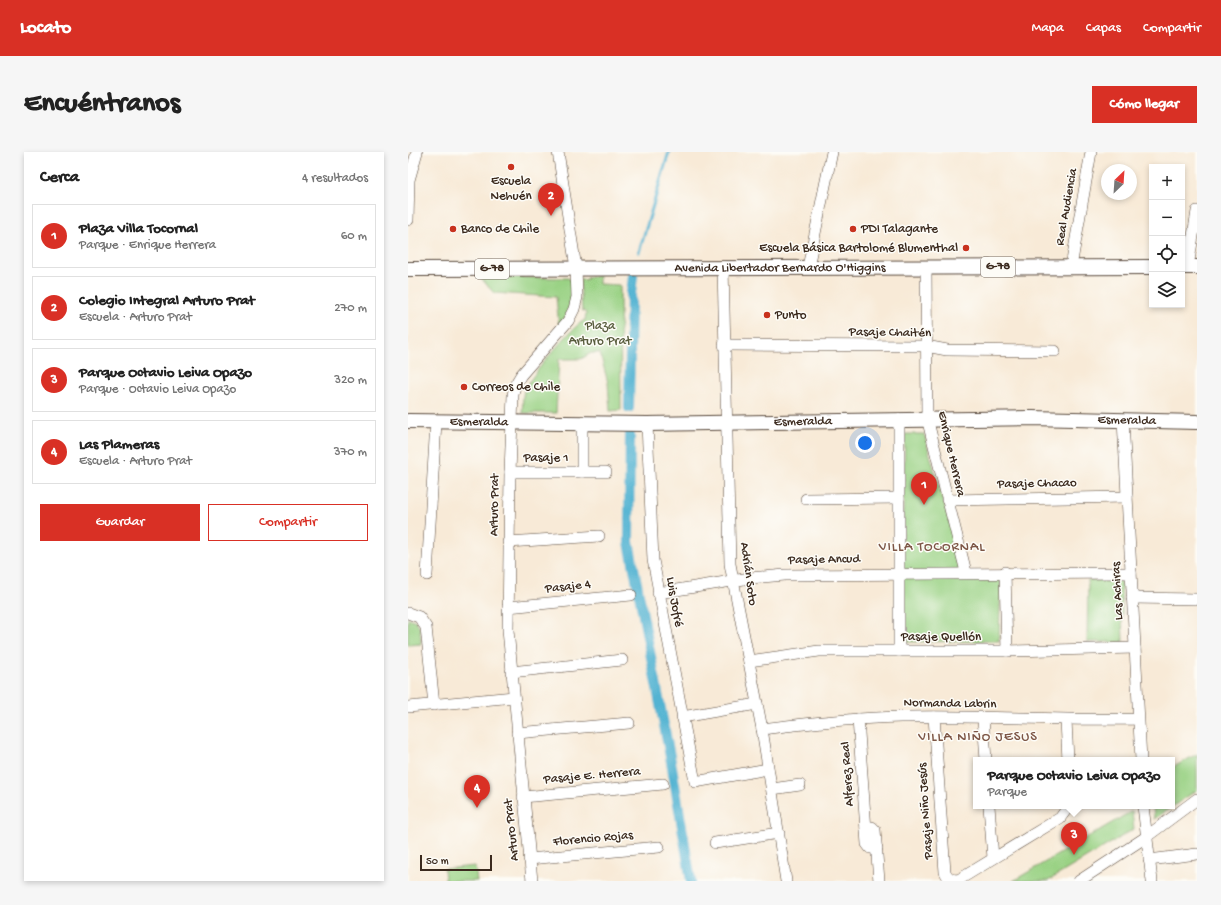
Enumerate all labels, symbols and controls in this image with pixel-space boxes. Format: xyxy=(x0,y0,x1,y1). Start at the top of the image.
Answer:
text: Locato xyxy=(20,17,71,40)
text: Mapa xyxy=(1032,20,1064,37)
text: Capas xyxy=(1086,20,1121,37)
text: Compartir xyxy=(1143,20,1201,37)
button: Cómo llegar xyxy=(1092,86,1197,123)
text: Encuéntranos xyxy=(24,88,180,121)
marker: Escuela Nehuén xyxy=(506,162,516,172)
north arrow xyxy=(1101,164,1137,200)
map controls xyxy=(1149,164,1185,308)
button: + xyxy=(1149,164,1185,200)
street label: Real Audiencia xyxy=(1053,166,1081,247)
text: Cerca xyxy=(40,168,79,188)
text: 4 resultados xyxy=(302,171,368,186)
place label: Escuela Nehuén xyxy=(490,174,532,204)
pin: 2 xyxy=(538,183,564,216)
button: − xyxy=(1149,200,1185,236)
text: Plaza Villa Tocornal xyxy=(79,220,198,238)
place label: Banco de Chile xyxy=(460,222,539,237)
place label: PDI Talagante xyxy=(860,222,938,237)
marker: Banco de Chile xyxy=(448,224,458,234)
marker: PDI Talagante xyxy=(848,224,858,234)
text: 1 xyxy=(51,229,57,244)
text: 60 m xyxy=(341,229,367,244)
button: locate xyxy=(1149,236,1185,272)
text: Parque · Enrique Herrera xyxy=(79,238,216,253)
place label: Escuela Básica Bartolomé Blumenthal xyxy=(759,241,958,256)
marker: Escuela Básica Bartolomé Blumenthal xyxy=(961,243,971,253)
road number: G-78 xyxy=(981,257,1015,277)
road number: G-78 xyxy=(475,259,509,279)
street label: Avenida Libertador Bernardo O'Higgins xyxy=(674,260,887,276)
button: layers xyxy=(1149,272,1185,308)
text: Colegio Integral Arturo Prat xyxy=(79,292,255,310)
text: 2 xyxy=(51,301,57,316)
text: 270 m xyxy=(334,301,367,316)
place label: Punto xyxy=(774,308,807,323)
text: Escuela · Arturo Prat xyxy=(79,310,192,325)
marker: Punto xyxy=(762,310,772,320)
park label: Plaza Arturo Prat xyxy=(569,319,633,349)
street label: Pasaje Chaitén xyxy=(848,325,932,341)
text: Parque Octavio Leiva Opazo xyxy=(79,364,252,382)
text: 3 xyxy=(51,373,57,388)
text: 320 m xyxy=(334,373,367,388)
place label: Correos de Chile xyxy=(472,380,560,395)
text: Parque · Octavio Leiva Opazo xyxy=(79,382,236,397)
marker: Correos de Chile xyxy=(459,382,469,392)
street label: Enrique Herrera xyxy=(934,410,968,499)
street label: Esmeralda xyxy=(1098,412,1157,429)
street label: Esmeralda xyxy=(450,414,509,430)
street label: Esmeralda xyxy=(774,414,833,430)
your location xyxy=(855,433,875,453)
text: Las Plameras xyxy=(79,436,159,454)
text: 4 xyxy=(51,445,57,460)
text: 370 m xyxy=(334,445,367,460)
street label: Pasaje 1 xyxy=(522,451,569,466)
text: Escuela · Arturo Prat xyxy=(79,454,192,469)
street label: Arturo Prat xyxy=(487,472,503,536)
pin: 1 xyxy=(911,472,937,505)
street label: Pasaje Chacao xyxy=(996,476,1077,492)
button: Guardar xyxy=(40,504,200,541)
button: Compartir xyxy=(208,504,368,541)
district label: VILLA TOCORNAL xyxy=(878,539,985,556)
street label: Adrián Soto xyxy=(736,541,760,607)
street label: Pasaje Ancud xyxy=(787,552,861,568)
street label: Las Achiras xyxy=(1109,560,1127,621)
street label: Luis Jofré xyxy=(662,576,686,628)
street label: Pasaje 4 xyxy=(543,577,592,597)
street label: Pasaje Quellón xyxy=(900,630,982,645)
street label: Normanda Labrin xyxy=(903,696,997,712)
district label: VILLA NIÑO JESUS xyxy=(917,729,1038,746)
street label: Alferez Real xyxy=(838,741,858,807)
popup xyxy=(973,757,1175,809)
street label: Pasaje Niño Jesús xyxy=(915,761,937,861)
street label: Pasaje E. Herrera xyxy=(542,764,642,788)
text: Parque Octavio Leiva Opazo xyxy=(987,767,1161,785)
pin: 4 xyxy=(464,775,490,808)
text: Parque xyxy=(987,785,1027,800)
street label: Arturo Prat xyxy=(501,797,523,862)
pin: 3 xyxy=(1061,822,1087,855)
street label: Florencio Rojas xyxy=(551,828,635,850)
scale bar xyxy=(420,853,492,872)
text: 50 m xyxy=(426,856,448,868)

